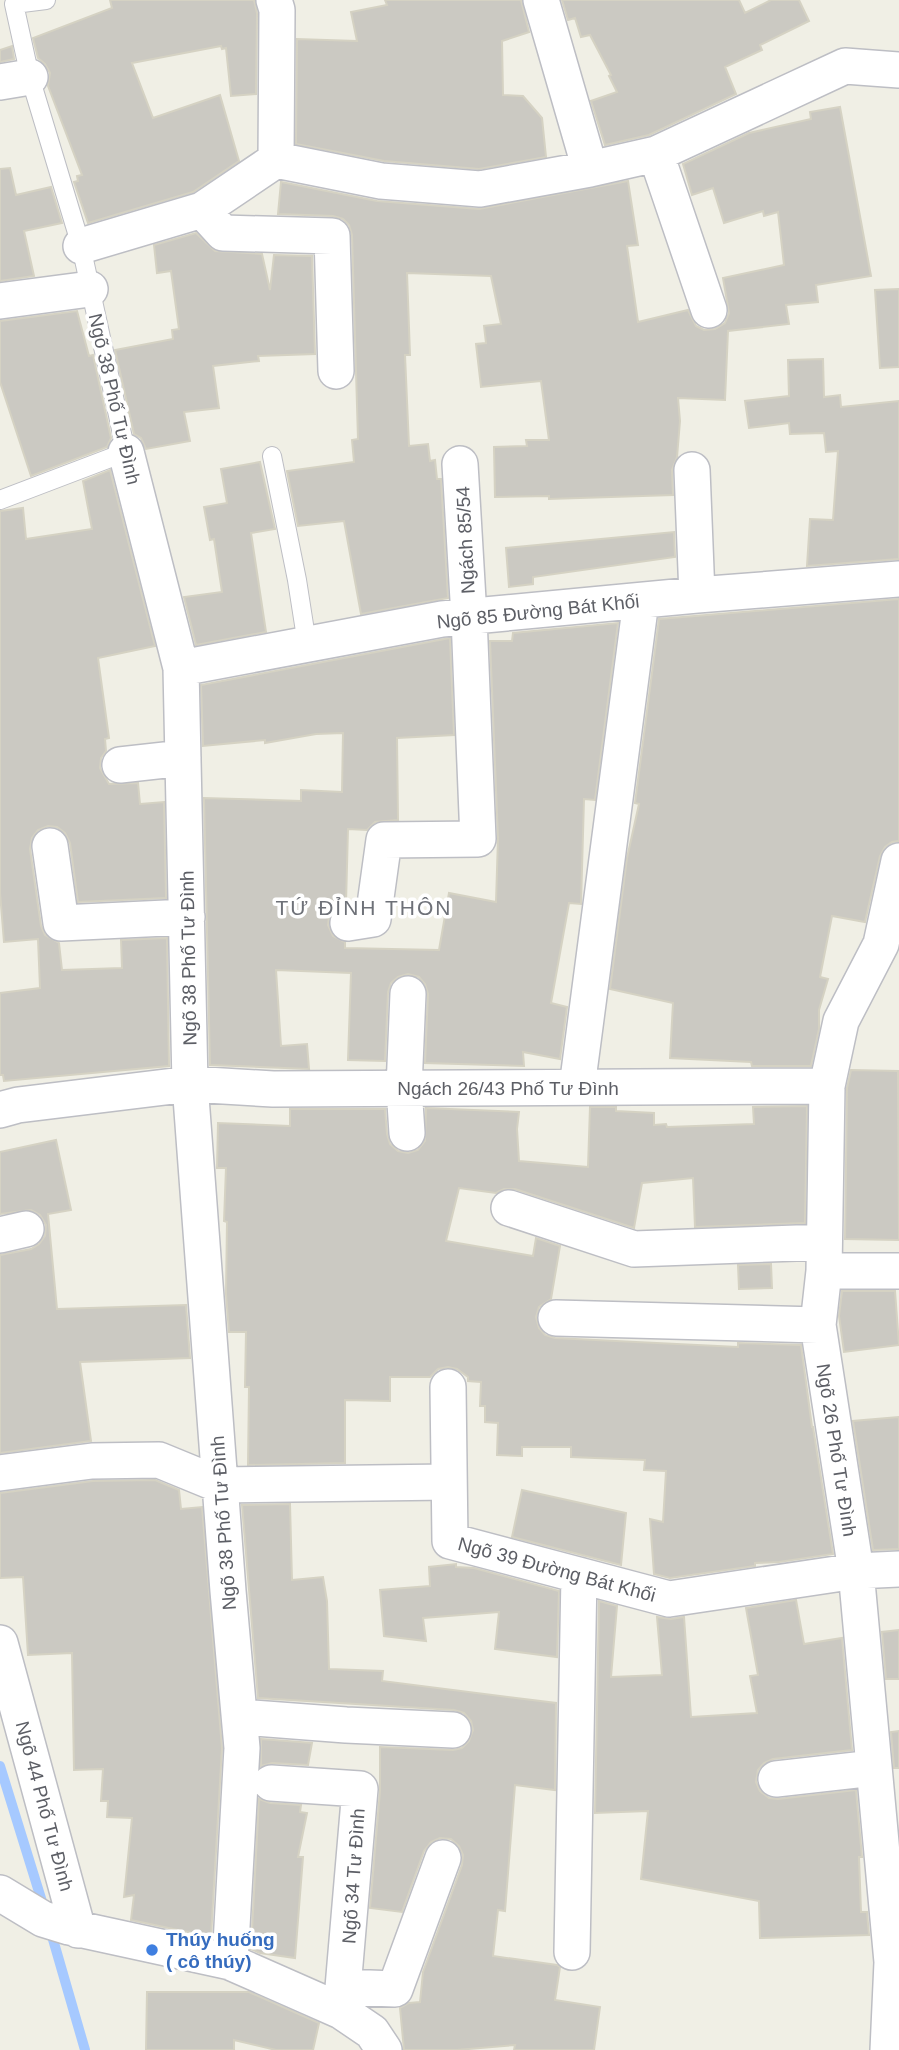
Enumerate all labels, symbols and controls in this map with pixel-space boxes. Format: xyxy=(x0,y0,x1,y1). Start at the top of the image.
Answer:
street label: Ngõ 38 Phố Tư Đình xyxy=(85,311,144,487)
street label: Ngách 85/54 xyxy=(452,485,479,594)
street label: Ngõ 85 Đường Bát Khối xyxy=(436,590,640,633)
street label: Ngõ 38 Phố Tư Đình xyxy=(176,870,201,1046)
district label: TỨ ĐỈNH THÔN xyxy=(276,896,452,919)
street label: Ngách 26/43 Phố Tư Đình xyxy=(397,1078,619,1099)
street label: Ngõ 26 Phố Tư Đình xyxy=(812,1362,861,1538)
street label: Ngõ 38 Phố Tư Đình xyxy=(207,1435,240,1611)
street label: Ngõ 39 Đường Bát Khối xyxy=(456,1533,658,1606)
street label: Ngõ 44 Phố Tư Đình xyxy=(12,1719,77,1893)
street label: Ngõ 34 Tư Đình xyxy=(338,1807,369,1945)
place label: Thúy huống ( cô thúy) xyxy=(166,1929,275,1972)
marker: Thúy huống ( cô thúy) xyxy=(144,1942,160,1958)

